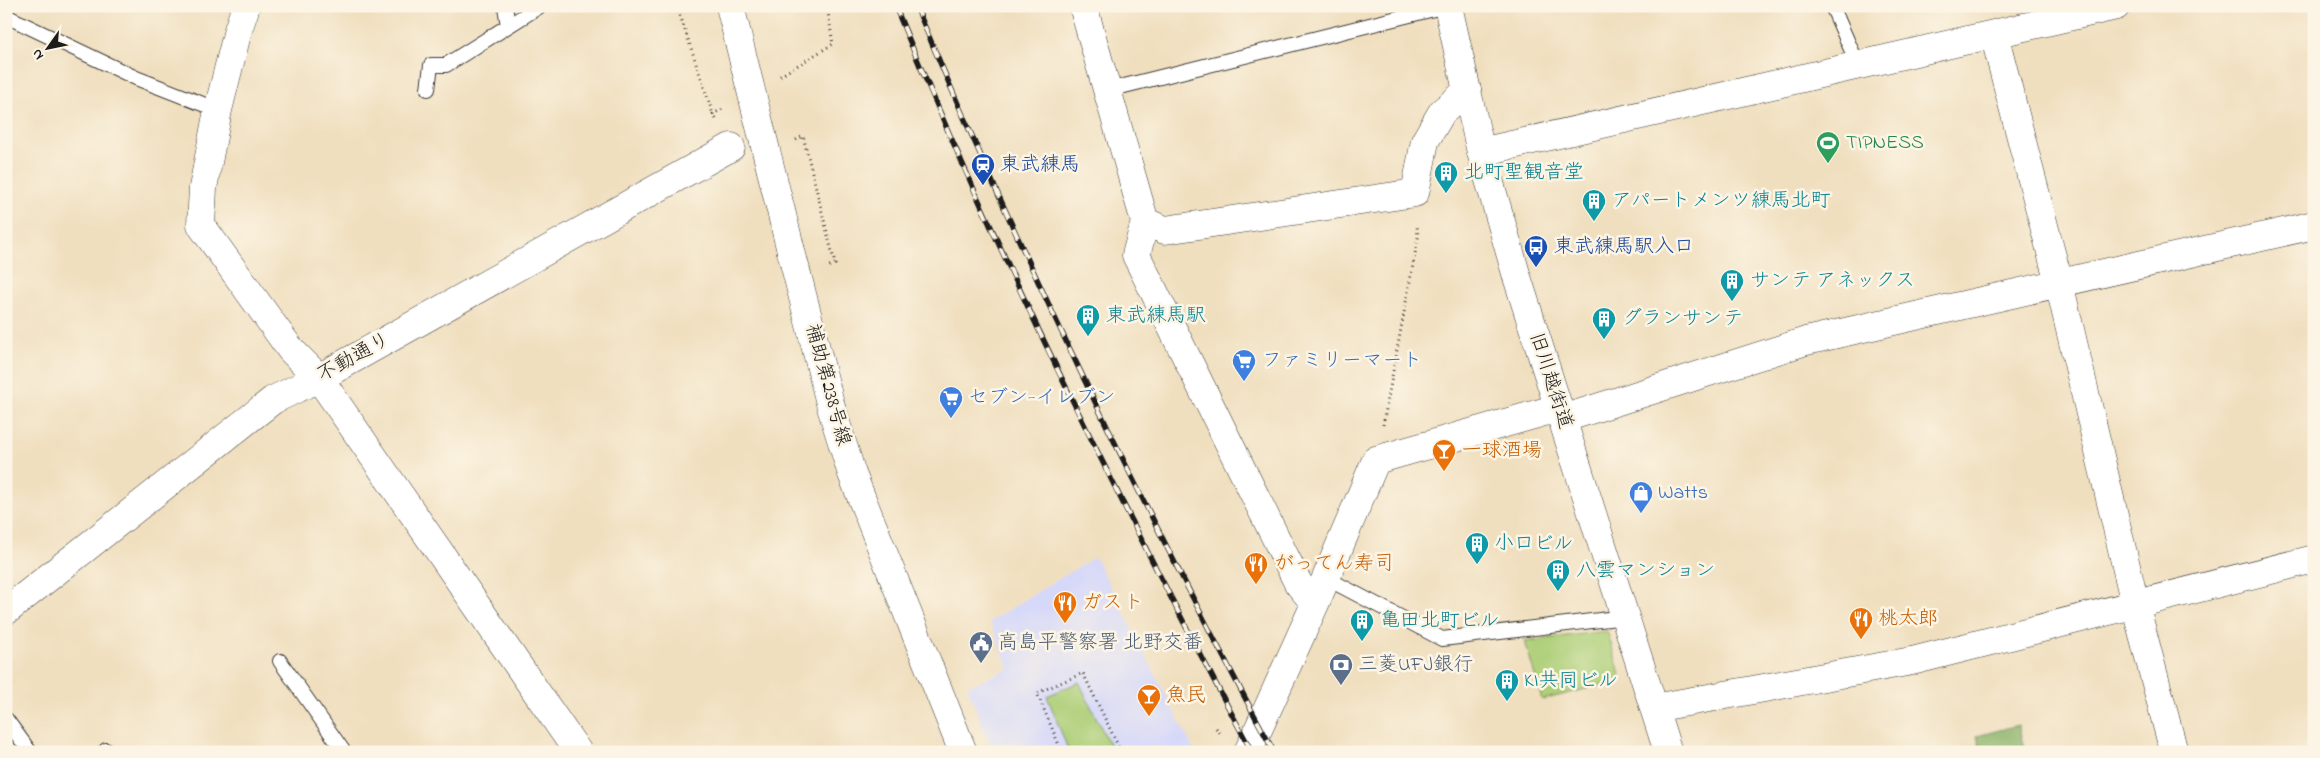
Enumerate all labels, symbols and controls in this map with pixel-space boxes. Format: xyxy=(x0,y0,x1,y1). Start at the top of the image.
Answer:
north arrow xyxy=(22,22,72,72)
text: N xyxy=(27,45,50,64)
place label: TIPNESS xyxy=(1846,129,1924,158)
sports icon: TIPNESS xyxy=(1815,130,1841,164)
place label: 東武練馬 xyxy=(1000,151,1080,180)
station icon: 東武練馬 xyxy=(970,152,996,186)
place label: 北町聖観音堂 xyxy=(1464,159,1584,188)
building icon: 北町聖観音堂 xyxy=(1433,160,1459,194)
place label: アパートメンツ練馬北町 xyxy=(1612,187,1831,216)
building icon: アパートメンツ練馬北町 xyxy=(1581,188,1607,222)
place label: 東武練馬駅入口 xyxy=(1554,233,1694,262)
bus stop icon: 東武練馬駅入口 xyxy=(1523,234,1549,268)
place label: サンテ アネックス xyxy=(1750,267,1915,296)
building icon: サンテ アネックス xyxy=(1719,268,1745,302)
place label: 東武練馬駅 xyxy=(1106,302,1206,331)
building icon: 東武練馬駅 xyxy=(1075,303,1101,337)
place label: グランサンテ xyxy=(1622,305,1743,334)
building icon: グランサンテ xyxy=(1591,306,1617,340)
street label: 補助第238号線 xyxy=(797,321,857,449)
street label: 不動通り xyxy=(312,326,396,390)
street label: 旧川越街道 xyxy=(1521,329,1579,433)
place label: ファミリーマート xyxy=(1262,347,1422,376)
supermarket icon: ファミリーマート xyxy=(1231,348,1257,382)
place label: セブン-イレブン xyxy=(968,384,1116,413)
supermarket icon: セブン-イレブン xyxy=(938,385,964,419)
place label: 一球酒場 xyxy=(1462,437,1542,466)
bar icon: 一球酒場 xyxy=(1431,438,1457,472)
place label: Watts xyxy=(1658,479,1708,508)
shop icon: Watts xyxy=(1628,480,1654,514)
place label: 小口ビル xyxy=(1494,530,1574,559)
building icon: 小口ビル xyxy=(1464,531,1490,565)
place label: がってん寿司 xyxy=(1274,550,1394,579)
restaurant icon: がってん寿司 xyxy=(1243,551,1269,585)
place label: 八雲マンション xyxy=(1576,557,1715,586)
building icon: 八雲マンション xyxy=(1545,558,1571,592)
place label: ガスト xyxy=(1082,589,1144,618)
restaurant icon: ガスト xyxy=(1052,590,1078,624)
place label: 桃太郎 xyxy=(1878,605,1938,634)
restaurant icon: 桃太郎 xyxy=(1848,606,1874,640)
place label: 亀田北町ビル xyxy=(1380,607,1500,636)
building icon: 亀田北町ビル xyxy=(1349,608,1375,642)
place label: 高島平警察署 北野交番 xyxy=(998,629,1203,658)
public building icon: 高島平警察署 北野交番 xyxy=(968,630,994,664)
place label: 三菱UFJ銀行 xyxy=(1358,651,1473,680)
bank icon: 三菱UFJ銀行 xyxy=(1328,652,1354,686)
place label: KI共同ビル xyxy=(1524,667,1618,696)
building icon: KI共同ビル xyxy=(1494,668,1520,702)
place label: 魚民 xyxy=(1166,682,1206,711)
bar icon: 魚民 xyxy=(1136,683,1162,717)

